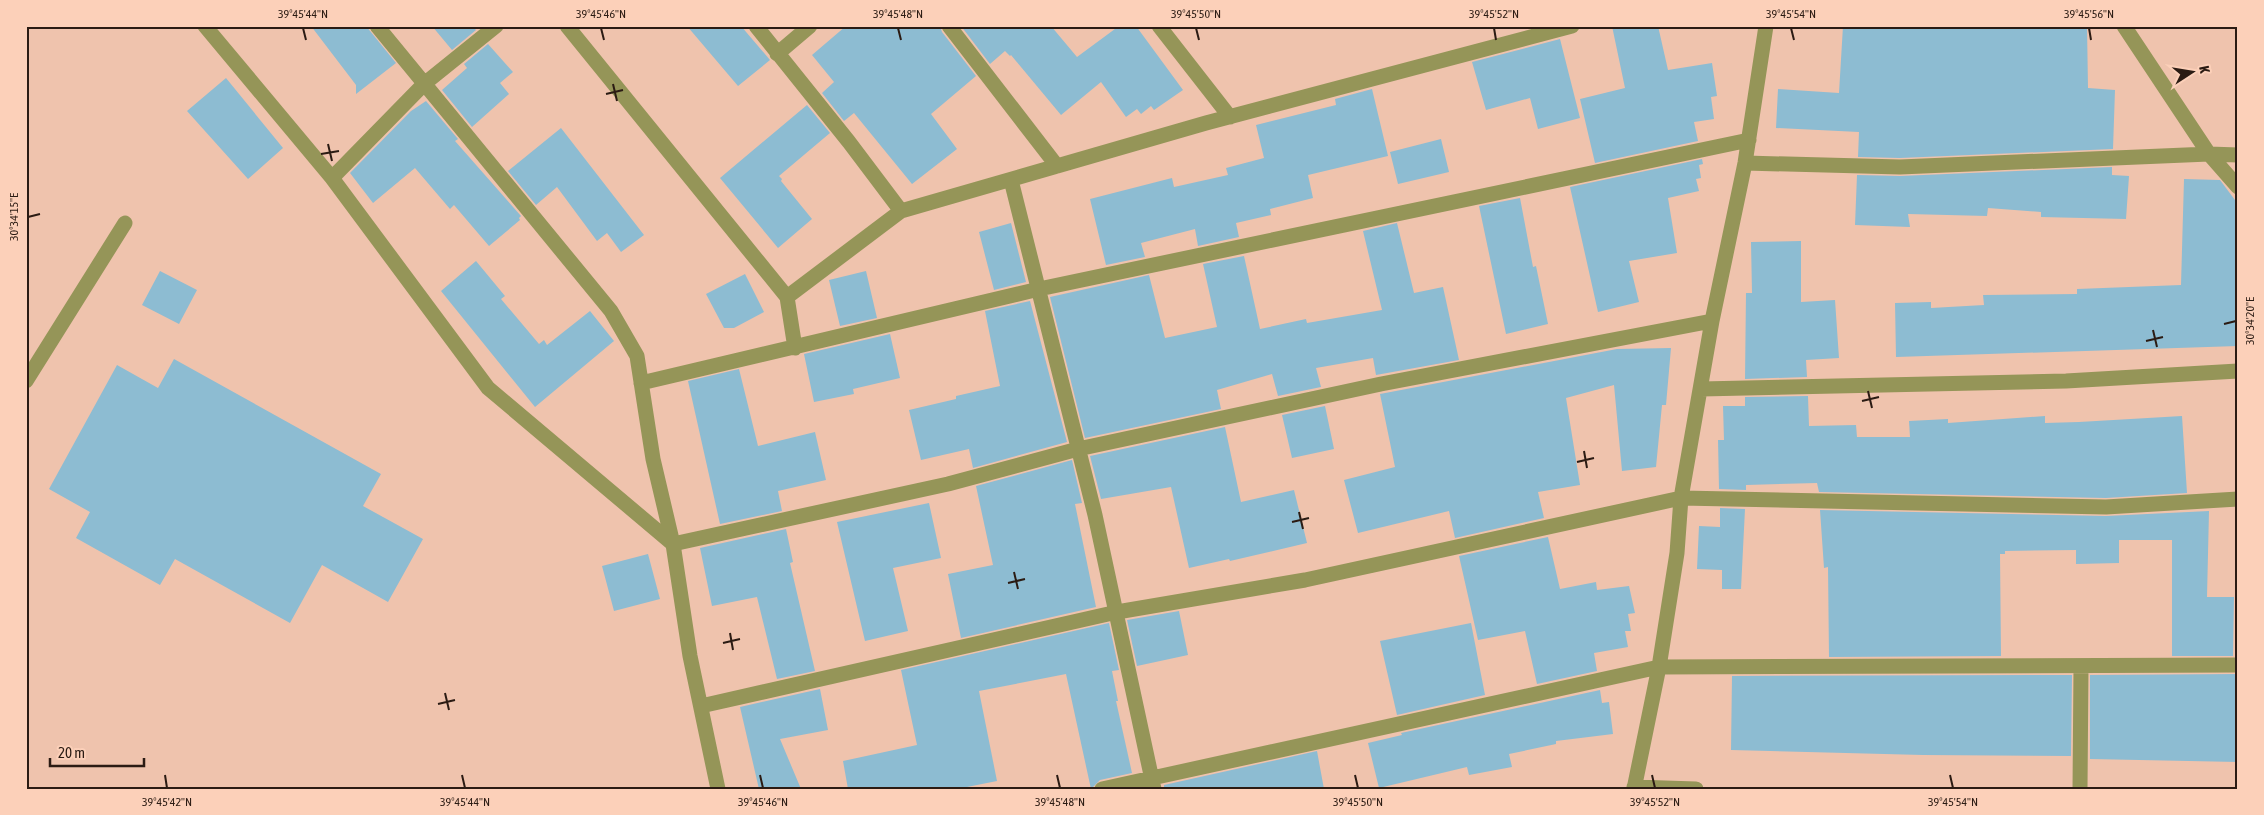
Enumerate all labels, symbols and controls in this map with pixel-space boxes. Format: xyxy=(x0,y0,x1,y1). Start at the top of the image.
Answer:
text: 39°45'44"N xyxy=(278,7,328,21)
text: 39°45'46"N xyxy=(576,7,626,21)
text: 39°45'48"N xyxy=(873,7,923,21)
text: 39°45'50"N xyxy=(1171,7,1221,21)
text: 39°45'52"N xyxy=(1469,7,1519,21)
text: 39°45'54"N xyxy=(1766,7,1816,21)
text: 39°45'56"N xyxy=(2064,7,2114,21)
north arrow xyxy=(2166,48,2216,98)
text: K xyxy=(2196,64,2213,74)
text: 30°34'15"E xyxy=(7,193,21,241)
text: 30°34'20"E xyxy=(2243,297,2257,345)
scale bar xyxy=(50,735,144,767)
text: 20 m xyxy=(58,744,85,761)
text: 39°45'42"N xyxy=(142,795,192,809)
text: 39°45'44"N xyxy=(440,795,490,809)
text: 39°45'46"N xyxy=(738,795,788,809)
text: 39°45'48"N xyxy=(1035,795,1085,809)
text: 39°45'50"N xyxy=(1333,795,1383,809)
text: 39°45'52"N xyxy=(1630,795,1680,809)
text: 39°45'54"N xyxy=(1928,795,1978,809)

